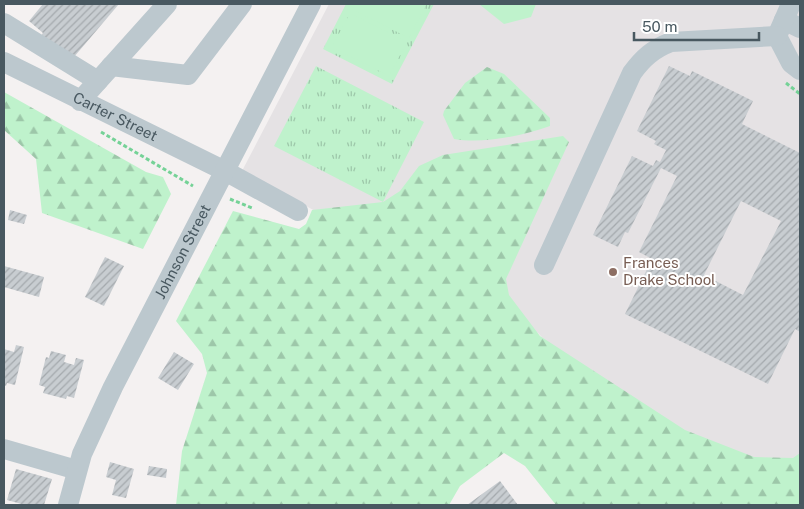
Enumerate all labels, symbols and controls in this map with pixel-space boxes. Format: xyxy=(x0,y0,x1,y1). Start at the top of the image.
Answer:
scale bar xyxy=(634,10,759,42)
text: 50 m xyxy=(642,18,677,35)
street label: Carter Street xyxy=(71,88,160,144)
street label: Johnson Street xyxy=(151,201,214,302)
place label: Frances Drake School xyxy=(623,254,716,288)
marker: Frances Drake School xyxy=(607,266,619,278)

